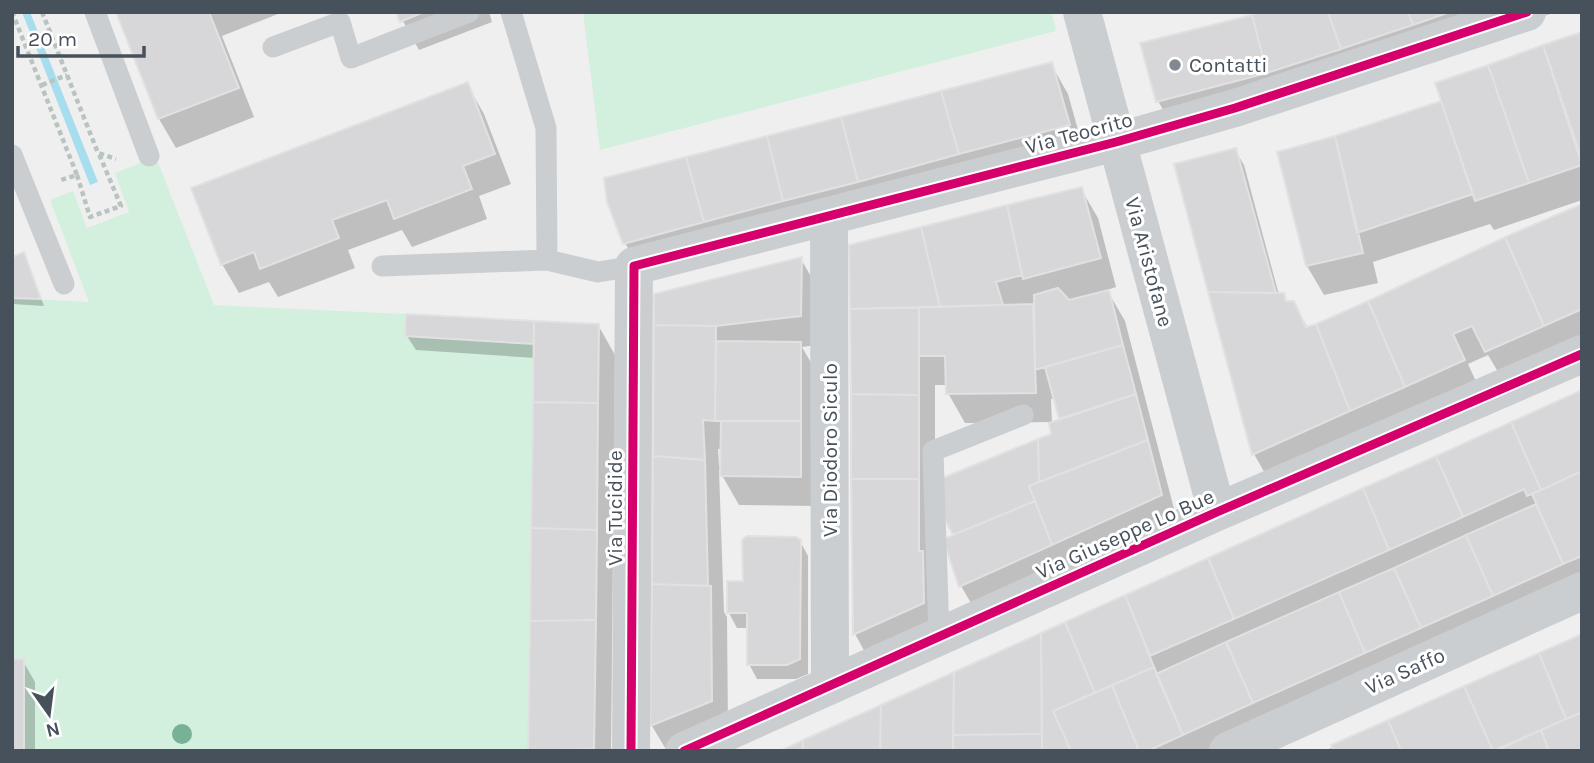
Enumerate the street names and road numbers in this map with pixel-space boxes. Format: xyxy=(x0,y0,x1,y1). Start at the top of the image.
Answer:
street label: Via Teocrito xyxy=(1023,107,1135,159)
street label: Via Aristofane xyxy=(1120,195,1178,329)
street label: Via Diodoro Siculo xyxy=(818,363,842,537)
street label: Via Tucidide xyxy=(603,450,627,566)
street label: Via Giuseppe Lo Bue xyxy=(1032,484,1218,584)
street label: Via Saffo xyxy=(1361,643,1449,699)

